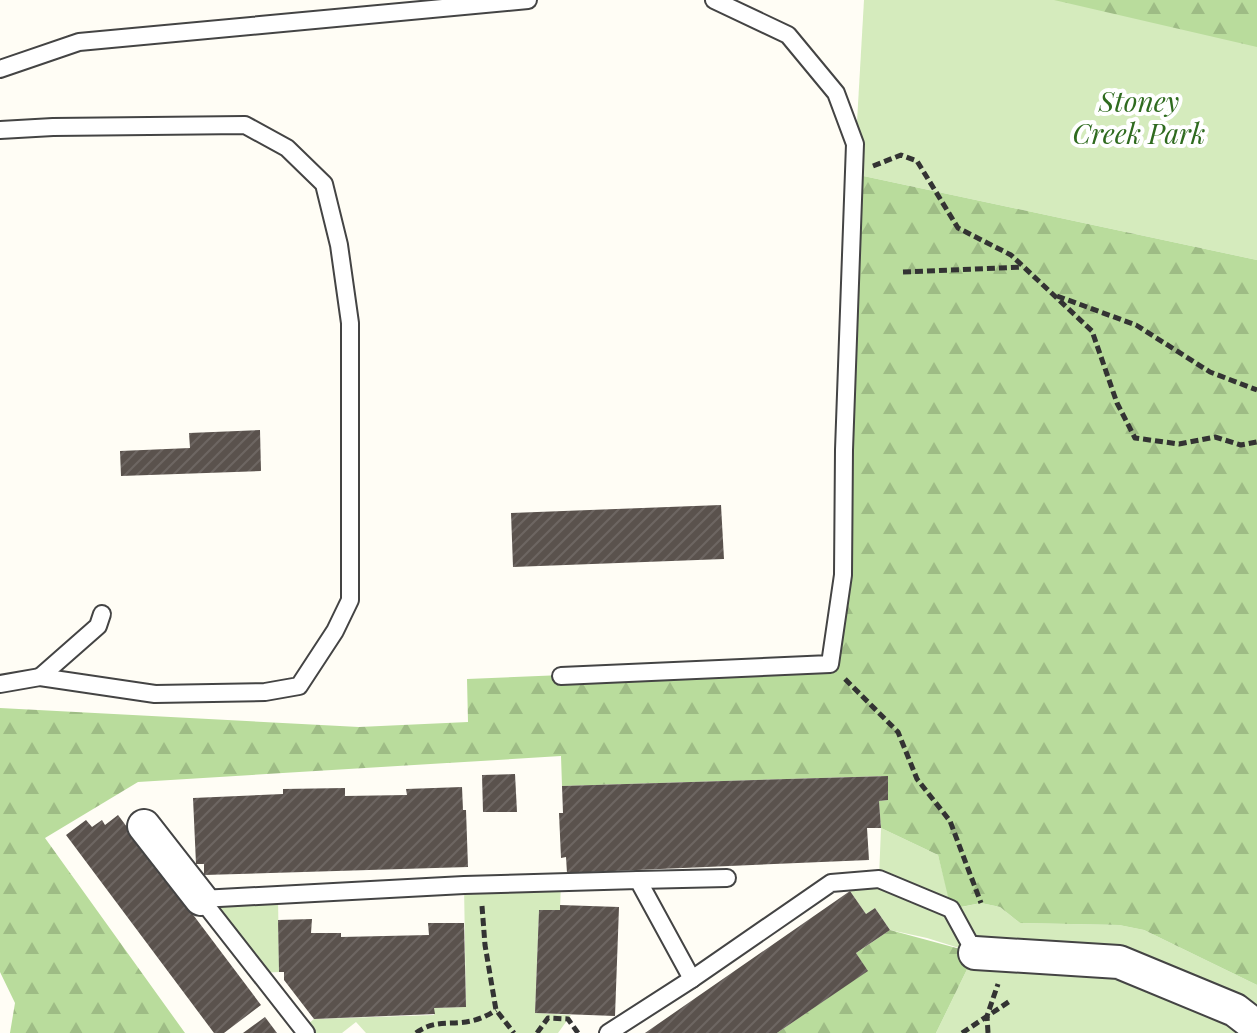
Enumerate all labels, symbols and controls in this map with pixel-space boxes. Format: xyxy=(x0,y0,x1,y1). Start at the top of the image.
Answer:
park label: Stoney Creek Park xyxy=(1073,82,1205,151)

